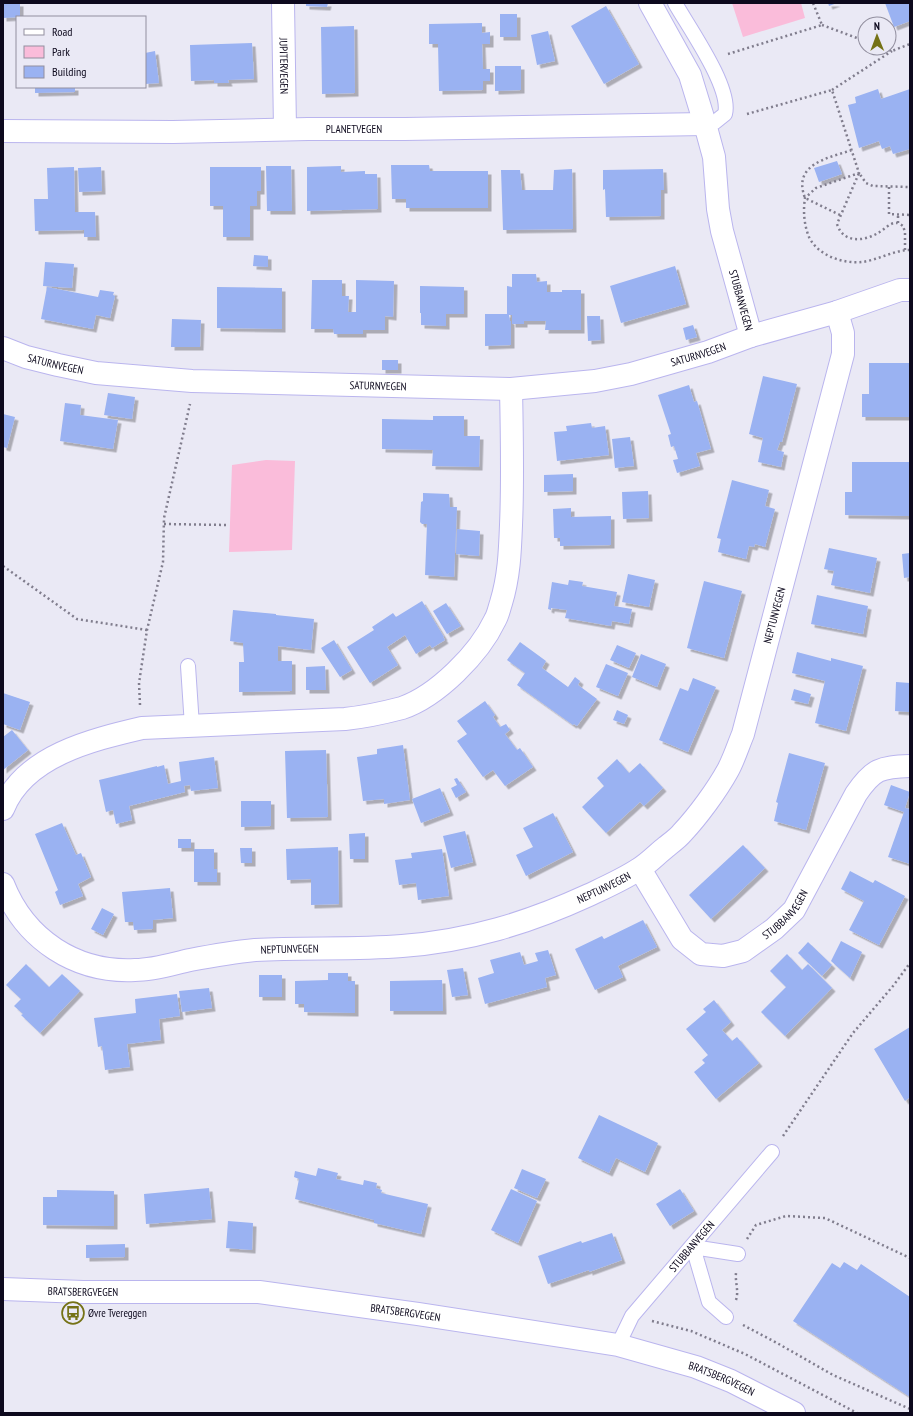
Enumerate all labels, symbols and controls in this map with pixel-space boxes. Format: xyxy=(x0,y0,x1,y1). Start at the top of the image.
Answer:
legend xyxy=(16,16,146,88)
north arrow xyxy=(857,16,897,56)
text: N xyxy=(874,19,880,33)
text: Road xyxy=(52,24,72,39)
street label: JUPITERVEGEN xyxy=(277,37,291,94)
text: Park xyxy=(52,44,70,59)
text: Building xyxy=(52,64,87,79)
street label: PLANETVEGEN xyxy=(326,122,382,136)
street label: STUBBANVEGEN xyxy=(726,268,756,332)
street label: SATURNVEGEN xyxy=(669,339,728,369)
street label: SATURNVEGEN xyxy=(26,351,85,377)
street label: SATURNVEGEN xyxy=(349,378,407,393)
street label: NEPTUNVEGEN xyxy=(760,585,788,645)
street label: NEPTUNVEGEN xyxy=(575,869,633,906)
street label: STUBBANVEGEN xyxy=(759,887,811,942)
street label: NEPTUNVEGEN xyxy=(260,941,319,957)
street label: STUBBANVEGEN xyxy=(666,1218,717,1275)
street label: BRATSBERGVEGEN xyxy=(47,1284,118,1299)
bus stop icon: Øvre Tvereggen xyxy=(60,1300,86,1326)
street label: BRATSBERGVEGEN xyxy=(370,1300,442,1324)
place label: Øvre Tvereggen xyxy=(88,1306,147,1320)
street label: BRATSBERGVEGEN xyxy=(687,1358,757,1399)

